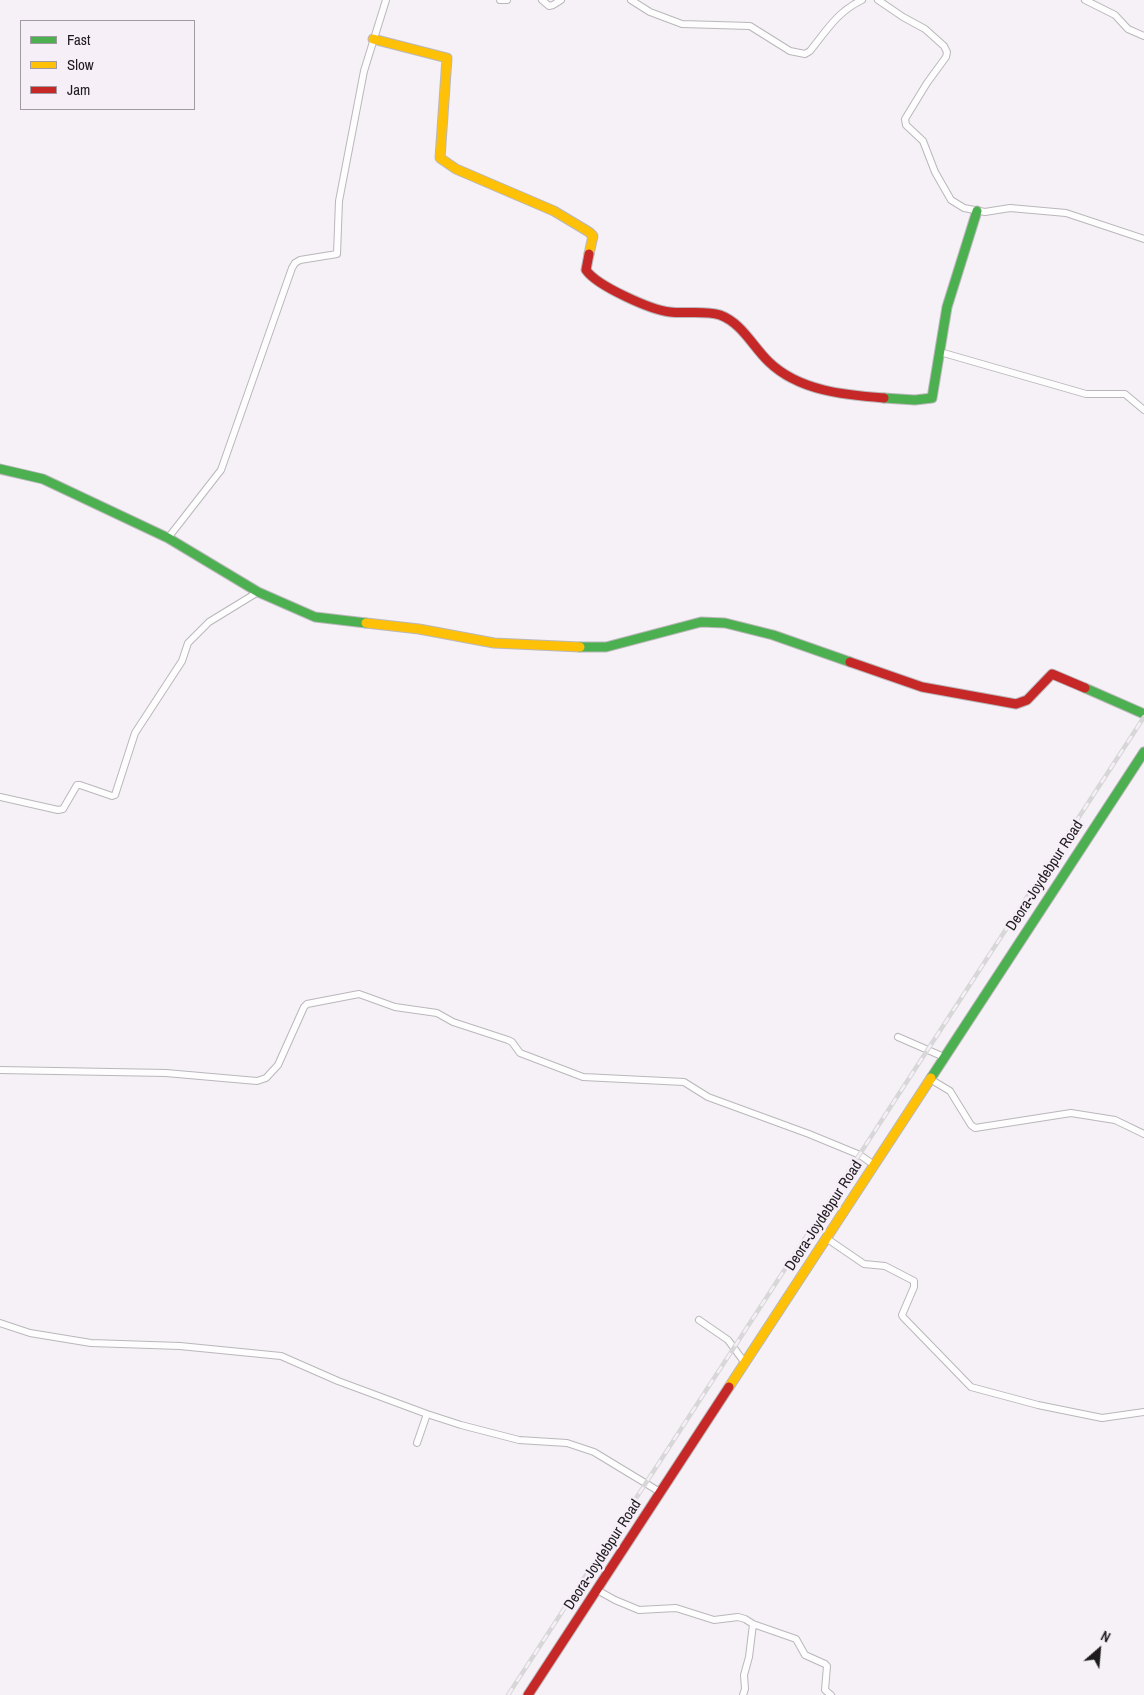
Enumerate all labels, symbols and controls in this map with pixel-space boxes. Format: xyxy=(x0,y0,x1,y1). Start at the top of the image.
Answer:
legend xyxy=(20,20,195,110)
text: Fast xyxy=(67,29,90,50)
text: Slow xyxy=(67,54,94,75)
text: Jam xyxy=(67,79,90,100)
street label: Deora-Joydebpur Road xyxy=(1003,817,1087,935)
street label: Deora-Joydebpur Road xyxy=(782,1157,866,1275)
street label: Deora-Joydebpur Road xyxy=(561,1496,645,1614)
north arrow xyxy=(1074,1625,1124,1675)
text: N xyxy=(1098,1627,1114,1647)

